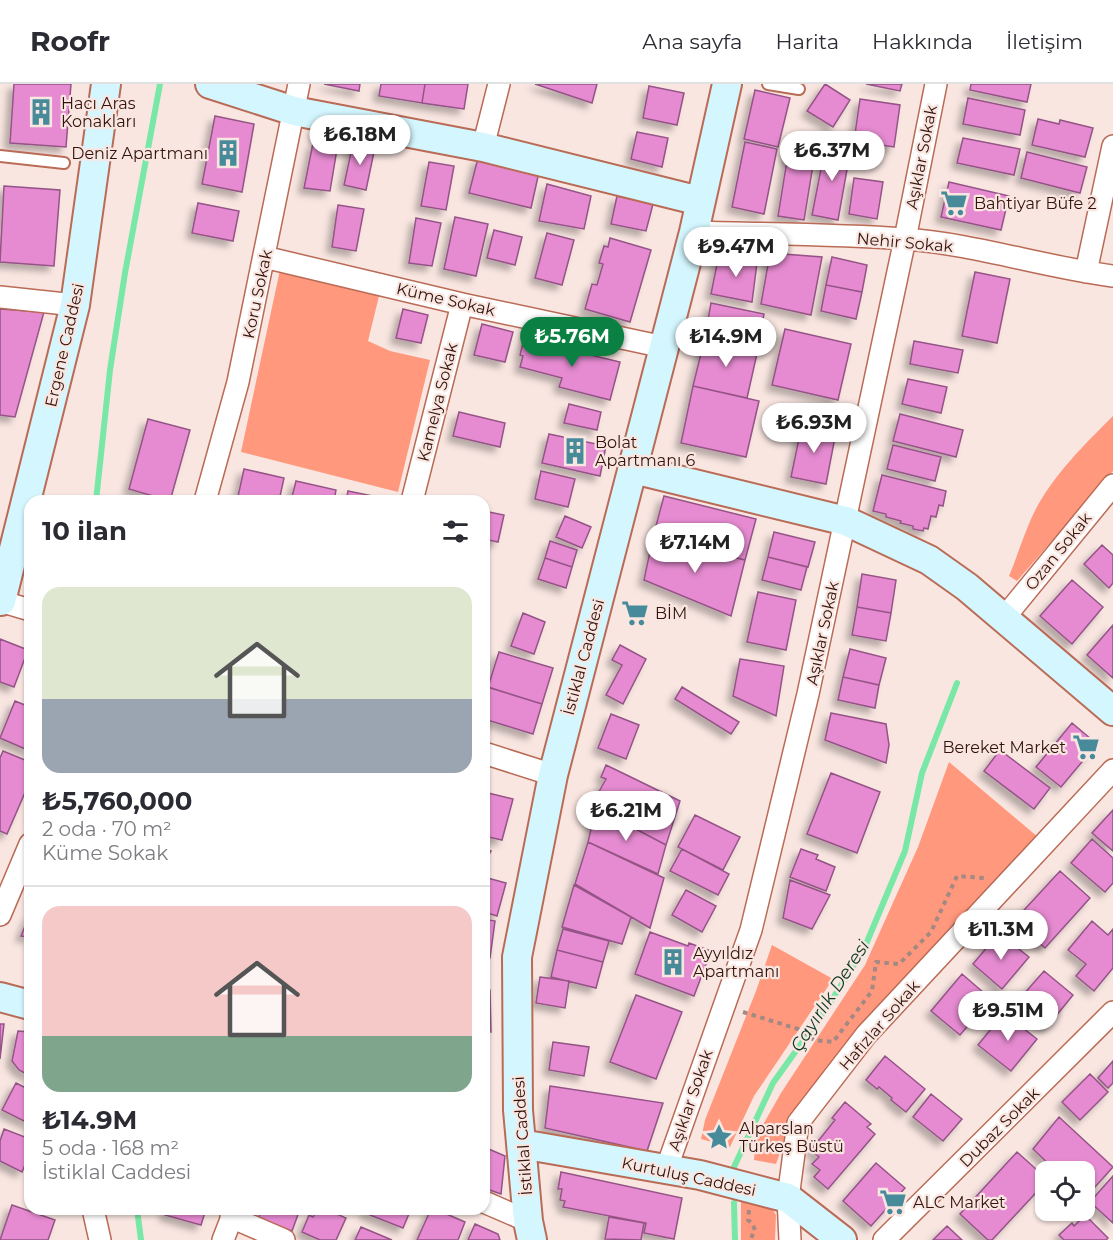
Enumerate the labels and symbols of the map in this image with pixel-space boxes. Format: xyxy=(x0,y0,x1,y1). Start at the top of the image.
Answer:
place label: Hacı Aras Konakları xyxy=(61,94,136,131)
building icon: Hacı Aras Konakları xyxy=(26,97,56,127)
street label: Aşıklar Sokak xyxy=(902,103,941,211)
pin: ₺6.18M xyxy=(311,115,409,166)
pin: ₺6.37M xyxy=(783,131,881,182)
building icon: Deniz Apartmanı xyxy=(213,138,243,168)
place label: Deniz Apartmanı xyxy=(71,144,208,163)
supermarket icon: Bahtiyar Büfe 2 xyxy=(939,188,969,218)
place label: Bahtiyar Büfe 2 xyxy=(974,194,1097,213)
pin: ₺9.47M xyxy=(687,227,785,278)
street label: Nehir Sokak xyxy=(856,229,954,256)
street label: Koru Sokak xyxy=(239,247,276,340)
street label: Küme Sokak xyxy=(395,279,498,320)
street label: Ergene Caddesi xyxy=(41,281,88,409)
pin: ₺5.76M xyxy=(523,317,621,368)
pin: ₺14.9M xyxy=(677,317,775,368)
street label: Kamelya Sokak xyxy=(414,340,462,463)
pin: ₺6.93M xyxy=(765,403,863,454)
place label: Bolat Apartmanı 6 xyxy=(595,433,696,470)
building icon: Bolat Apartmanı 6 xyxy=(560,436,590,466)
street label: Ozan Sokak xyxy=(1021,508,1096,594)
pin: ₺7.14M xyxy=(646,523,744,574)
street label: Aşıklar Sokak xyxy=(802,579,843,687)
street label: İstiklal Caddesi xyxy=(559,597,608,717)
supermarket icon: BİM xyxy=(620,598,650,628)
place label: BİM xyxy=(655,604,687,623)
supermarket icon: Bereket Market xyxy=(1071,732,1101,762)
place label: Bereket Market xyxy=(942,738,1066,757)
pin: ₺6.21M xyxy=(577,791,675,842)
pin: ₺11.3M xyxy=(952,910,1050,961)
water label: Çayırlık Deresi xyxy=(786,936,874,1056)
place label: Ayyıldız Apartmanı xyxy=(693,944,779,981)
building icon: Ayyıldız Apartmanı xyxy=(658,947,688,977)
street label: Hafızlar Sokak xyxy=(835,976,924,1074)
pin: ₺9.51M xyxy=(959,991,1057,1042)
street label: Aşıklar Sokak xyxy=(664,1047,717,1153)
street label: İstiklal Caddesi xyxy=(509,1076,536,1196)
street label: Dubaz Sokak xyxy=(956,1083,1043,1171)
place label: Alparslan Türkeş Büstü xyxy=(739,1119,844,1156)
place icon: Alparslan Türkeş Büstü xyxy=(704,1122,734,1152)
street label: Kurtuluş Caddesi xyxy=(620,1153,758,1200)
supermarket icon: ALC Market xyxy=(878,1187,908,1217)
place label: ALC Market xyxy=(913,1193,1006,1212)

